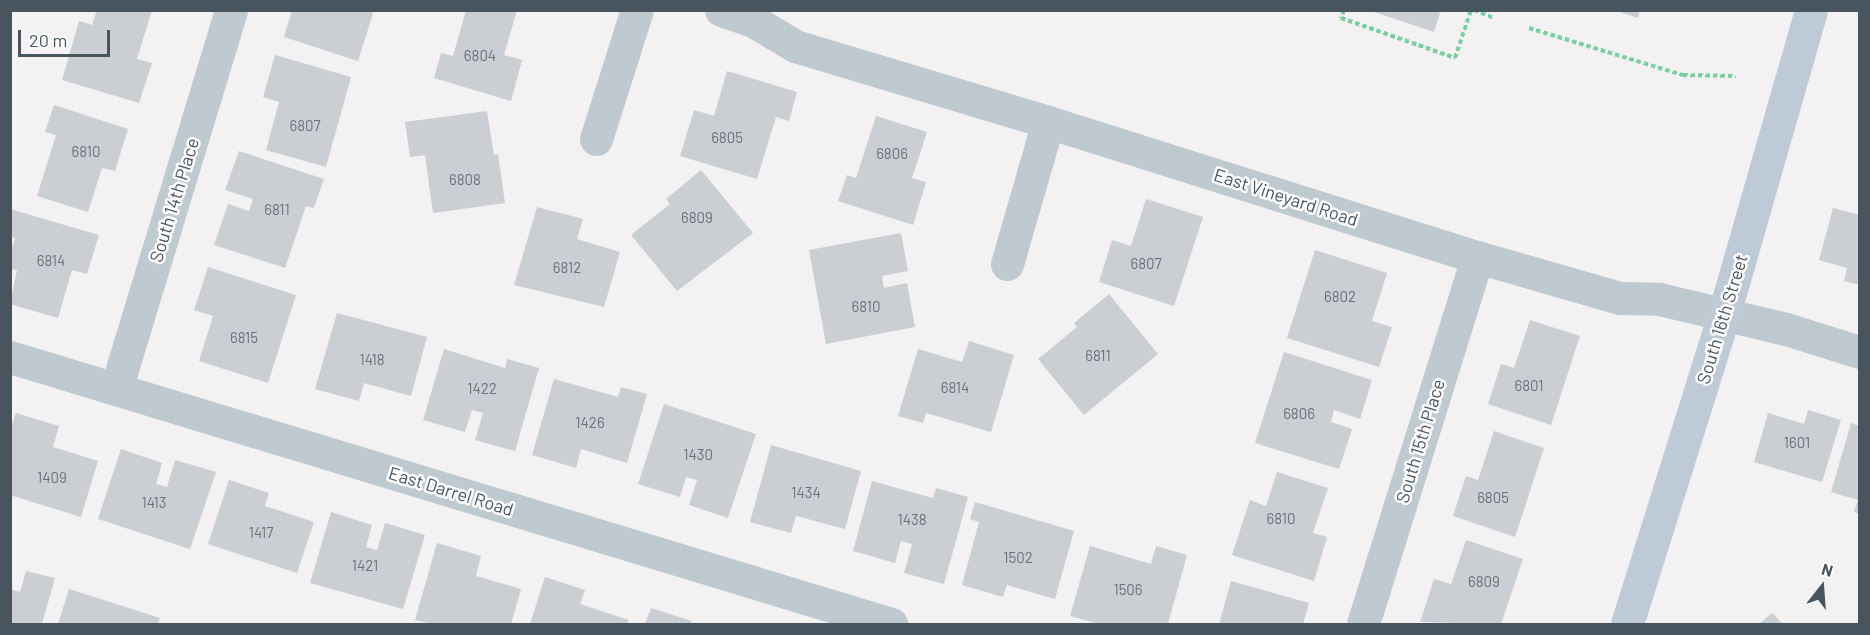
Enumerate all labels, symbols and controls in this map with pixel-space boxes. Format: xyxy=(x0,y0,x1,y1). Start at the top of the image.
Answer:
scale bar xyxy=(21,18,112,56)
text: 20 m xyxy=(29,29,67,51)
house number: 6804 xyxy=(464,47,496,65)
house number: 6807 xyxy=(289,117,321,135)
house number: 6805 xyxy=(711,129,743,147)
street label: South 14th Place xyxy=(145,135,203,265)
house number: 6810 xyxy=(72,143,100,161)
house number: 6806 xyxy=(876,145,908,163)
street label: East Vineyard Road xyxy=(1211,164,1361,230)
house number: 6808 xyxy=(449,171,481,189)
house number: 6811 xyxy=(264,201,290,219)
house number: 6809 xyxy=(681,209,713,227)
house number: 6814 xyxy=(37,252,65,270)
street label: South 16th Street xyxy=(1692,252,1752,386)
house number: 6807 xyxy=(1130,255,1162,273)
house number: 6812 xyxy=(553,259,581,277)
house number: 6802 xyxy=(1324,288,1356,306)
house number: 6810 xyxy=(852,298,880,316)
house number: 6815 xyxy=(230,329,258,347)
house number: 6811 xyxy=(1085,347,1111,365)
house number: 1418 xyxy=(359,351,385,369)
street label: South 15th Place xyxy=(1391,377,1449,505)
house number: 6801 xyxy=(1515,377,1543,395)
house number: 6814 xyxy=(941,379,969,397)
house number: 1422 xyxy=(467,380,497,398)
house number: 6806 xyxy=(1283,405,1315,423)
house number: 1426 xyxy=(575,414,605,432)
house number: 1601 xyxy=(1784,434,1810,452)
house number: 1430 xyxy=(683,446,713,464)
street label: East Darrel Road xyxy=(386,462,516,520)
house number: 1409 xyxy=(37,469,67,487)
house number: 1434 xyxy=(791,484,821,502)
house number: 6805 xyxy=(1477,489,1509,507)
house number: 1413 xyxy=(141,494,167,512)
house number: 6810 xyxy=(1267,510,1295,528)
house number: 1438 xyxy=(897,511,927,529)
house number: 1417 xyxy=(249,524,273,542)
house number: 1502 xyxy=(1003,549,1033,567)
house number: 1421 xyxy=(352,557,378,575)
north arrow xyxy=(1792,557,1852,617)
text: N xyxy=(1820,559,1835,580)
house number: 6809 xyxy=(1468,573,1500,591)
house number: 1506 xyxy=(1113,581,1143,599)

